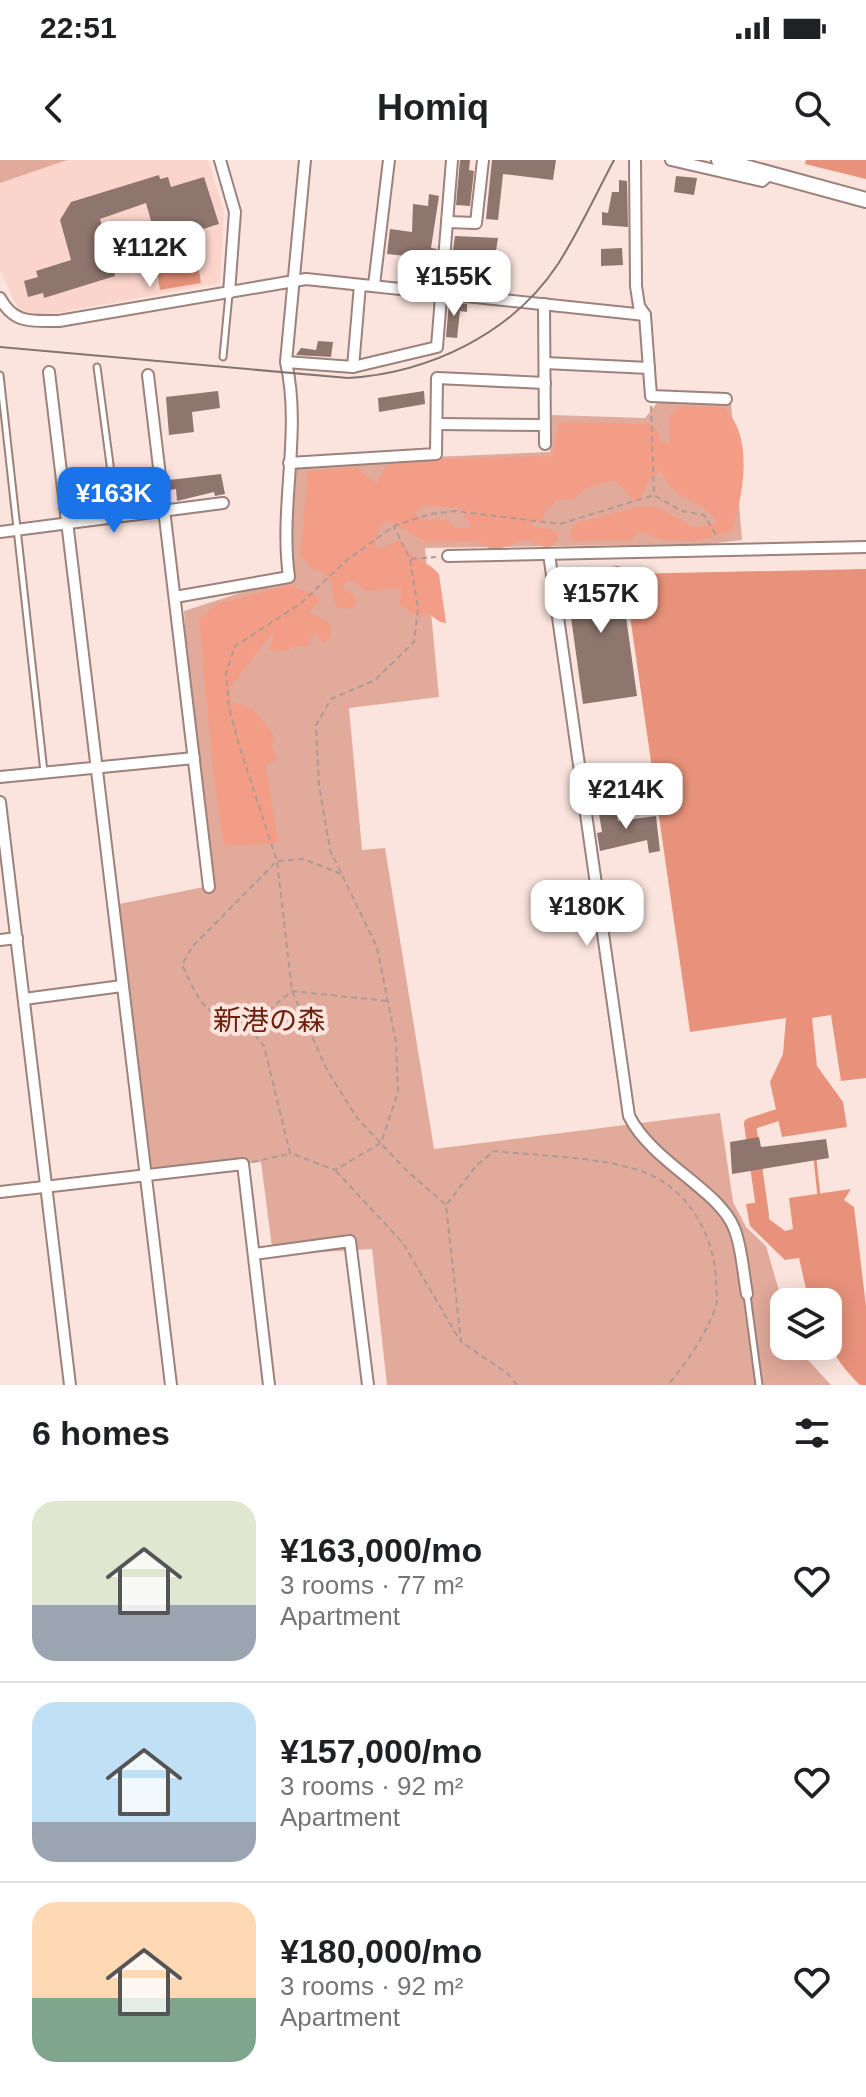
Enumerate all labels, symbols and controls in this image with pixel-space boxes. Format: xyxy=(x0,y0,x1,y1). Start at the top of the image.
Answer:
text: 22:51 xyxy=(40,11,117,44)
icon: back xyxy=(32,86,76,130)
icon: search xyxy=(790,86,834,130)
text: Homiq xyxy=(377,87,489,128)
pin: ¥112K xyxy=(94,221,206,289)
text: ¥112K xyxy=(112,232,188,262)
pin: ¥155K xyxy=(398,250,510,318)
text: ¥155K xyxy=(416,261,492,291)
pin: ¥163K xyxy=(58,467,170,535)
text: ¥163K xyxy=(76,478,152,508)
pin: ¥157K xyxy=(545,567,657,635)
text: ¥157K xyxy=(563,578,639,608)
pin: ¥214K xyxy=(570,763,682,831)
text: ¥214K xyxy=(588,774,664,804)
pin: ¥180K xyxy=(531,880,643,948)
text: ¥180K xyxy=(549,891,625,921)
park label: 新港の森 xyxy=(213,1005,325,1036)
map controls xyxy=(770,1288,842,1360)
button: layers xyxy=(770,1288,842,1360)
icon: filters xyxy=(790,1411,834,1455)
text: 6 homes xyxy=(32,1414,170,1452)
text: ¥163,000/mo xyxy=(280,1531,482,1569)
icon: home xyxy=(96,1533,192,1629)
icon: heart xyxy=(790,1559,834,1603)
text: 3 rooms · 77 m² xyxy=(280,1570,464,1600)
text: Apartment xyxy=(280,1601,400,1631)
text: ¥157,000/mo xyxy=(280,1732,482,1770)
icon: home xyxy=(96,1734,192,1830)
icon: heart xyxy=(790,1760,834,1804)
text: 3 rooms · 92 m² xyxy=(280,1771,464,1801)
text: Apartment xyxy=(280,1802,400,1832)
text: ¥180,000/mo xyxy=(280,1932,482,1970)
icon: home xyxy=(96,1934,192,2030)
icon: heart xyxy=(790,1960,834,2004)
text: 3 rooms · 92 m² xyxy=(280,1971,464,2001)
text: Apartment xyxy=(280,2002,400,2032)

